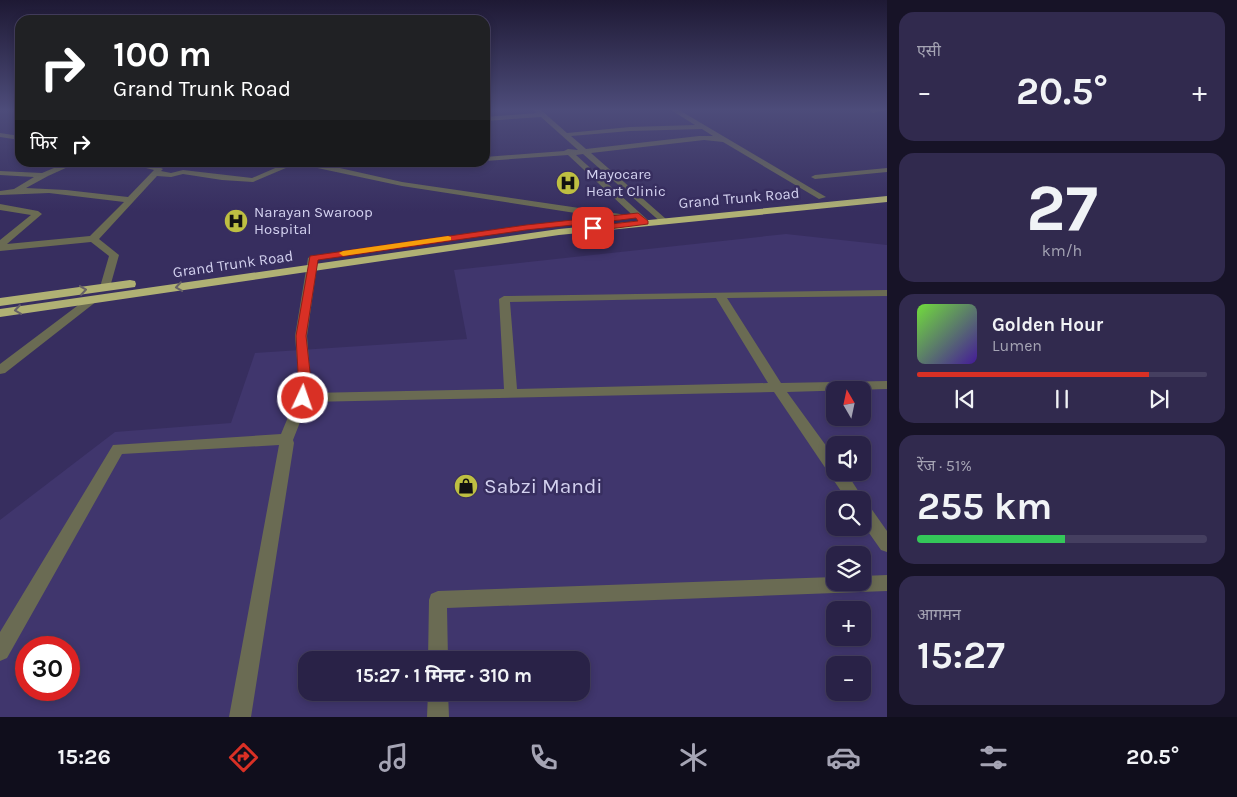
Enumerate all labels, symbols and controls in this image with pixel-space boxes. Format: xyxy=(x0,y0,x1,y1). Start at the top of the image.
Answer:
text: 100 m xyxy=(113,34,212,75)
icon: right xyxy=(30,35,95,100)
text: एसी xyxy=(917,41,941,60)
text: 20.5° xyxy=(1016,69,1108,114)
text: − xyxy=(917,75,932,108)
text: + xyxy=(1192,75,1207,108)
text: Grand Trunk Road xyxy=(113,76,291,102)
icon: right xyxy=(67,130,95,158)
text: फिर xyxy=(30,132,57,154)
place label: Mayocare Heart Clinic xyxy=(586,165,666,200)
hospital icon: Mayocare Heart Clinic xyxy=(555,170,581,196)
text: 27 xyxy=(1026,170,1098,246)
street label: Grand Trunk Road xyxy=(678,184,800,212)
place label: Narayan Swaroop Hospital xyxy=(254,203,373,238)
pin xyxy=(572,207,614,249)
hospital icon: Narayan Swaroop Hospital xyxy=(223,208,249,234)
icon: arrive xyxy=(579,214,607,242)
text: km/h xyxy=(1042,241,1082,260)
street label: Grand Trunk Road xyxy=(172,247,294,281)
one-way arrow xyxy=(175,281,183,292)
one-way arrow xyxy=(79,285,87,296)
one-way arrow xyxy=(14,305,22,315)
text: Golden Hour xyxy=(992,314,1103,336)
text: Lumen xyxy=(992,336,1042,355)
position arrow xyxy=(276,371,328,423)
north arrow xyxy=(826,381,871,426)
map controls xyxy=(826,381,871,701)
icon: previous xyxy=(951,385,979,413)
icon: pause xyxy=(1048,385,1076,413)
icon: next xyxy=(1145,385,1173,413)
button: sound xyxy=(826,436,871,481)
text: रेंज · 51% xyxy=(917,456,972,475)
shop icon: Sabzi Mandi xyxy=(453,473,479,499)
place label: Sabzi Mandi xyxy=(484,474,603,498)
text: 255 km xyxy=(917,484,1052,529)
button: search xyxy=(826,491,871,536)
button: layers xyxy=(826,546,871,591)
button: + xyxy=(826,601,871,646)
text: आगमन xyxy=(917,605,961,624)
text: 15:27 xyxy=(917,633,1005,678)
speed limit sign: 30 xyxy=(15,636,80,701)
button: − xyxy=(826,656,871,701)
text: 15:27 · 1 मिनट · 310 m xyxy=(356,665,532,687)
icon: directions xyxy=(226,740,261,775)
icon: music xyxy=(376,740,411,775)
icon: phone xyxy=(526,740,561,775)
icon: climate xyxy=(676,740,711,775)
icon: car xyxy=(826,740,861,775)
icon: filters xyxy=(976,740,1011,775)
text: 15:26 xyxy=(58,744,111,770)
text: 20.5° xyxy=(1126,744,1179,770)

